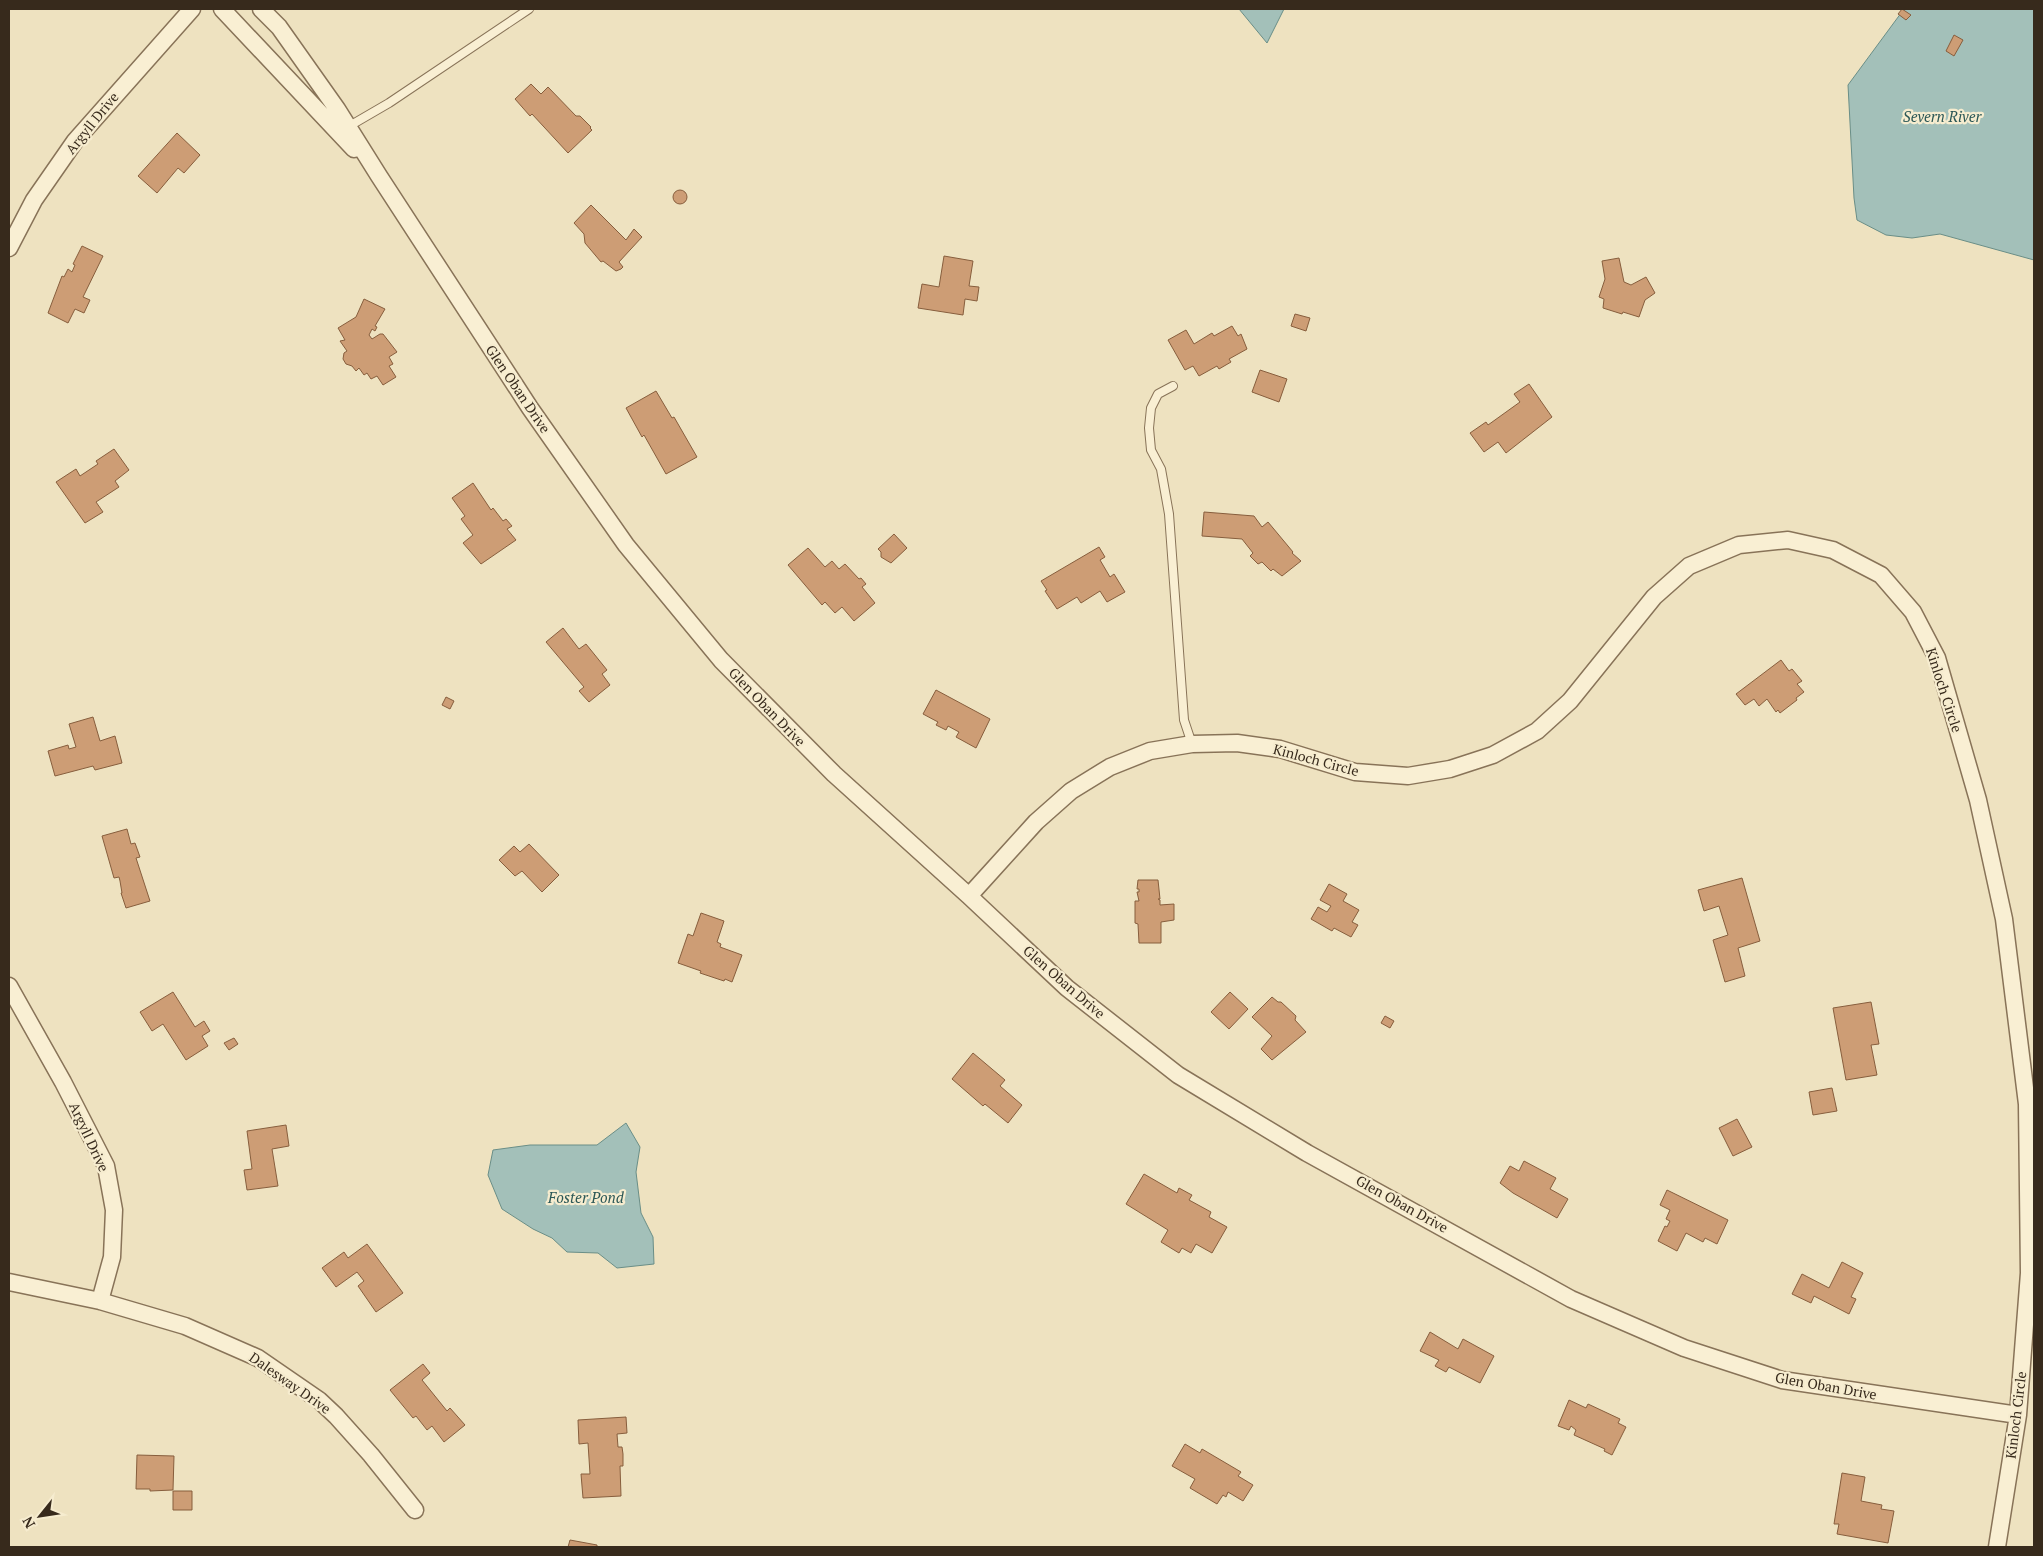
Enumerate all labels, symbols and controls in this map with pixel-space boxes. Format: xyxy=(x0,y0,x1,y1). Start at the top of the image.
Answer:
street label: Argyll Drive xyxy=(61,88,122,158)
water label: Severn River xyxy=(1903,106,1982,126)
street label: Glen Oban Drive xyxy=(482,341,555,437)
street label: Kinloch Circle xyxy=(1922,645,1967,735)
street label: Glen Oban Drive xyxy=(725,663,810,750)
street label: Kinloch Circle xyxy=(1271,739,1361,780)
street label: Glen Oban Drive xyxy=(1019,941,1109,1023)
street label: Argyll Drive xyxy=(65,1099,114,1175)
street label: Glen Oban Drive xyxy=(1353,1170,1452,1237)
water label: Foster Pond xyxy=(547,1187,625,1207)
street label: Dalesway Drive xyxy=(246,1347,335,1418)
street label: Glen Oban Drive xyxy=(1774,1367,1878,1404)
street label: Kinloch Circle xyxy=(2001,1370,2030,1460)
north arrow xyxy=(15,1491,65,1541)
text: N xyxy=(17,1513,39,1532)

